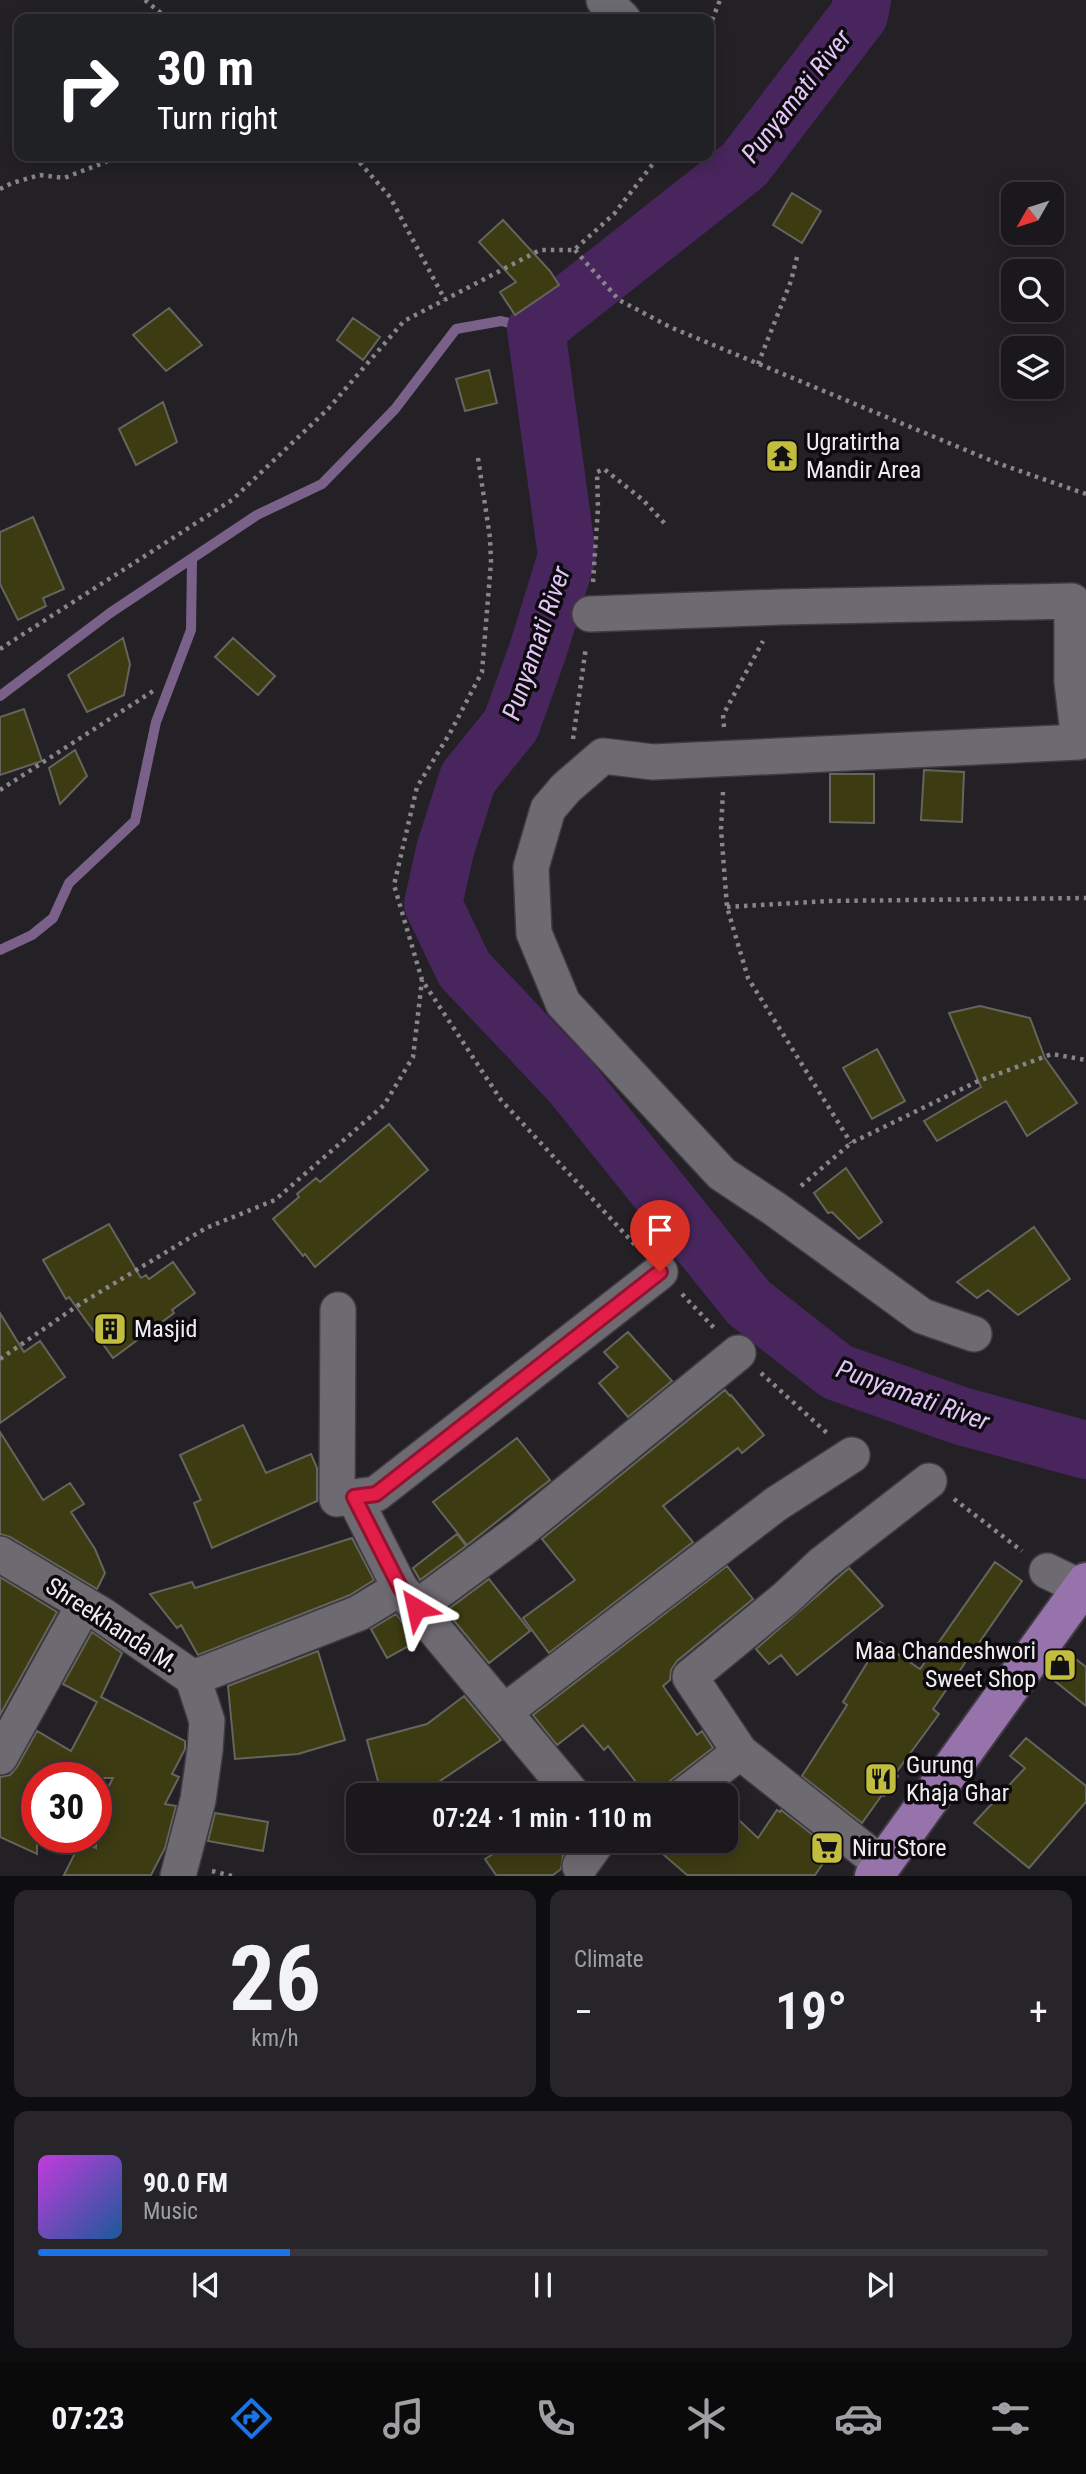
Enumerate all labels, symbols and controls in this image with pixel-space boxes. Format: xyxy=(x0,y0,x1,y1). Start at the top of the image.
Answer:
water label: Punyamati River xyxy=(735,23,858,168)
text: 30 m xyxy=(157,40,254,97)
icon: right xyxy=(42,42,133,133)
text: Turn right xyxy=(157,99,278,137)
north arrow xyxy=(1001,182,1064,245)
map controls xyxy=(1001,182,1064,399)
button: search xyxy=(1001,259,1064,322)
button: layers xyxy=(1001,336,1064,399)
place label: Ugratirtha Mandir Area xyxy=(806,428,921,484)
temple icon: Ugratirtha Mandir Area xyxy=(763,437,801,475)
water label: Punyamati River xyxy=(496,561,577,724)
pin xyxy=(630,1200,690,1272)
icon: arrive xyxy=(641,1211,679,1249)
building icon: Masjid xyxy=(91,1310,129,1348)
place label: Masjid xyxy=(134,1315,197,1343)
water label: Punyamati River xyxy=(833,1353,995,1437)
position arrow xyxy=(379,1571,453,1645)
street label: Shreekhanda M. xyxy=(40,1572,184,1678)
place label: Maa Chandeshwori Sweet Shop xyxy=(855,1637,1036,1693)
shop icon: Maa Chandeshwori Sweet Shop xyxy=(1041,1646,1079,1684)
place label: Gurung Khaja Ghar xyxy=(906,1751,1009,1807)
restaurant icon: Gurung Khaja Ghar xyxy=(862,1760,900,1798)
speed limit sign: 30 xyxy=(21,1762,112,1853)
text: 07:24 · 1 min · 110 m xyxy=(432,1803,652,1833)
supermarket icon: Niru Store xyxy=(808,1829,846,1867)
place label: Niru Store xyxy=(852,1834,947,1862)
text: 26 xyxy=(229,1926,321,2032)
text: Climate xyxy=(574,1946,644,1973)
text: 19° xyxy=(775,1981,847,2042)
text: − xyxy=(574,1990,593,2034)
text: + xyxy=(1029,1990,1048,2034)
text: km/h xyxy=(251,2025,299,2052)
text: 90.0 FM xyxy=(143,2168,228,2198)
text: Music xyxy=(143,2198,198,2225)
icon: previous xyxy=(187,2266,225,2304)
icon: pause xyxy=(524,2266,562,2304)
icon: next xyxy=(861,2266,899,2304)
icon: directions xyxy=(227,2394,276,2443)
icon: music xyxy=(379,2394,428,2443)
icon: phone xyxy=(531,2394,580,2443)
icon: climate xyxy=(682,2394,731,2443)
icon: car xyxy=(834,2394,883,2443)
icon: filters xyxy=(986,2394,1035,2443)
text: 07:23 xyxy=(51,2399,125,2437)

